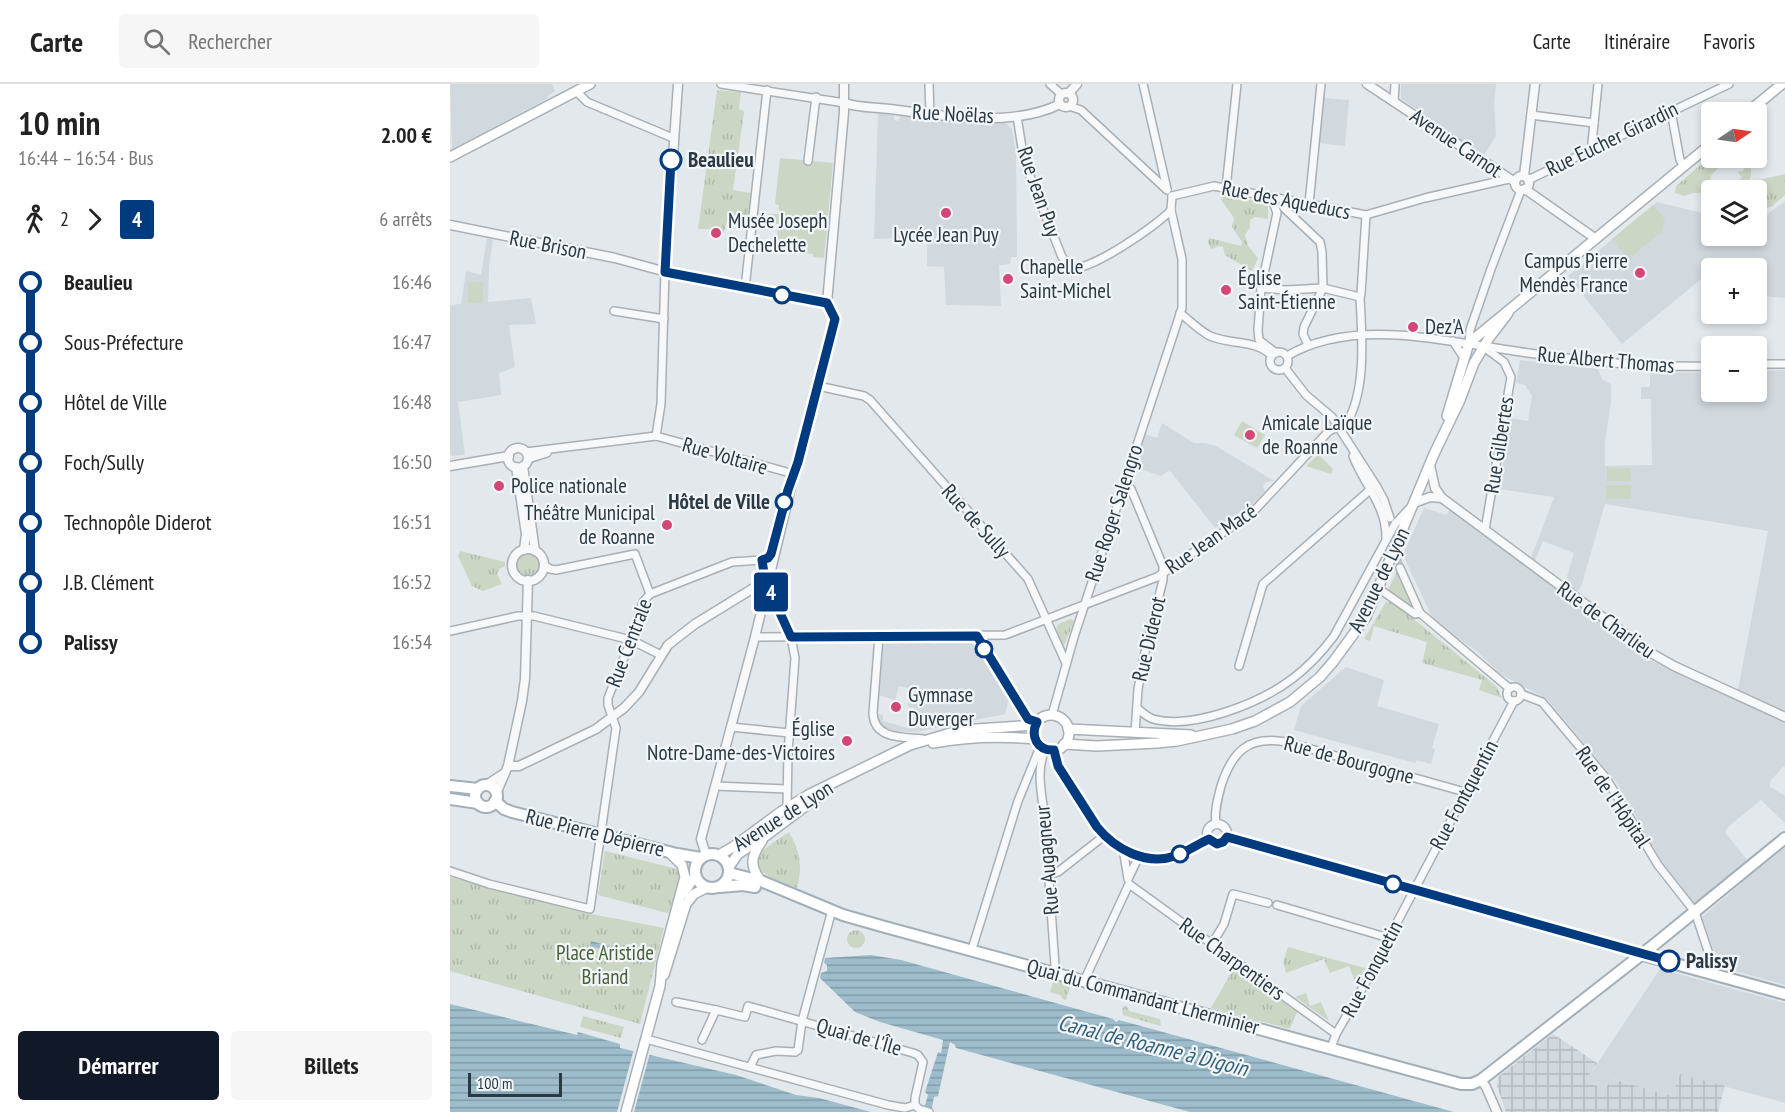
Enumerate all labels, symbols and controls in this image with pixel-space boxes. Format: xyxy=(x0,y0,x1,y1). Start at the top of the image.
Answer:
search box xyxy=(119,14,539,68)
text: Carte xyxy=(30,23,83,60)
icon: search xyxy=(140,25,173,58)
text: Rechercher xyxy=(188,27,272,55)
text: Carte xyxy=(1533,28,1571,55)
text: Itinéraire xyxy=(1604,28,1670,55)
text: Favoris xyxy=(1703,28,1755,55)
street label: Rue Eucher Girardin xyxy=(1541,95,1682,182)
street label: Rue Noëlas xyxy=(911,98,995,129)
text: 10 min xyxy=(18,101,100,144)
street label: Avenue Carnot xyxy=(1405,102,1508,183)
north arrow xyxy=(1701,102,1767,168)
map controls xyxy=(1701,102,1767,402)
text: 2.00 € xyxy=(381,121,432,149)
street label: Rue Jean Puy xyxy=(1011,143,1068,241)
text: 16:44 – 16:54 · Bus xyxy=(18,145,153,171)
place label: Beaulieu xyxy=(688,146,754,173)
marker: Beaulieu xyxy=(660,149,682,171)
street label: Rue des Aqueducs xyxy=(1220,174,1353,225)
button: layers xyxy=(1701,180,1767,246)
icon: walk xyxy=(18,203,51,236)
icon: forward xyxy=(78,203,111,236)
text: 2 xyxy=(60,206,69,232)
text: 4 xyxy=(132,206,142,233)
text: 6 arrêts xyxy=(379,206,432,232)
marker: Lycée Jean Puy xyxy=(939,206,953,220)
place label: Musée Joseph Dechelette xyxy=(728,207,828,258)
place label: Lycée Jean Puy xyxy=(893,221,999,248)
street label: Rue Brison xyxy=(507,224,589,265)
marker: Musée Joseph Dechelette xyxy=(709,226,723,240)
place label: Campus Pierre Mendès France xyxy=(1520,247,1628,298)
place label: Chapelle Saint-Michel xyxy=(1020,253,1111,304)
button: + xyxy=(1701,258,1767,324)
place label: Église Saint-Étienne xyxy=(1238,264,1336,315)
marker: Campus Pierre Mendès France xyxy=(1633,266,1647,280)
text: Beaulieu xyxy=(64,268,133,296)
text: 16:46 xyxy=(392,269,432,295)
marker: Chapelle Saint-Michel xyxy=(1001,272,1015,286)
marker: Église Saint-Étienne xyxy=(1219,283,1233,297)
unlabelled marker xyxy=(773,286,791,304)
place label: Dez'A xyxy=(1425,313,1464,340)
marker: Dez'A xyxy=(1406,320,1420,334)
text: Sous-Préfecture xyxy=(64,328,184,356)
text: 16:47 xyxy=(392,329,432,355)
button: − xyxy=(1701,336,1767,402)
street label: Rue Albert Thomas xyxy=(1537,340,1676,379)
text: Hôtel de Ville xyxy=(64,388,167,416)
text: 16:48 xyxy=(392,389,432,415)
street label: Rue Gilbertes xyxy=(1478,395,1519,495)
place label: Amicale Laïque de Roanne xyxy=(1262,409,1372,460)
marker: Amicale Laïque de Roanne xyxy=(1243,428,1257,442)
street label: Rue Voltaire xyxy=(679,430,771,481)
street label: Rue Roger Salengro xyxy=(1079,441,1148,585)
text: Foch/Sully xyxy=(64,448,144,476)
text: 16:50 xyxy=(392,449,432,475)
place label: Police nationale xyxy=(511,472,627,499)
street label: Rue de Sully xyxy=(936,478,1017,563)
marker: Police nationale xyxy=(492,479,506,493)
place label: Hôtel de Ville xyxy=(668,488,770,515)
marker: Hôtel de Ville xyxy=(775,493,793,511)
street label: Rue Jean Macé xyxy=(1160,497,1262,580)
place label: Théâtre Municipal de Roanne xyxy=(524,499,655,550)
text: Technopôle Diderot xyxy=(64,508,212,536)
text: 16:51 xyxy=(392,509,432,535)
marker: Théâtre Municipal de Roanne xyxy=(660,518,674,532)
street label: Avenue de Lyon xyxy=(1342,523,1415,637)
text: J.B. Clément xyxy=(64,568,154,596)
text: 16:52 xyxy=(392,569,432,595)
line badge: 4 xyxy=(752,572,790,612)
street label: Rue de Charlieu xyxy=(1552,575,1661,664)
text: 4 xyxy=(766,579,776,606)
street label: Rue Diderot xyxy=(1126,594,1171,684)
street label: Rue Centrale xyxy=(599,595,658,691)
text: Palissy xyxy=(64,628,118,656)
text: 16:54 xyxy=(392,629,432,655)
unlabelled marker xyxy=(975,640,993,658)
place label: Gymnase Duverger xyxy=(908,681,974,732)
marker: Gymnase Duverger xyxy=(889,700,903,714)
place label: Église Notre-Dame-des-Victoires xyxy=(647,715,835,766)
street label: Rue de Bourgogne xyxy=(1281,729,1417,790)
marker: Église Notre-Dame-des-Victoires xyxy=(840,734,854,748)
street label: Rue Fontquentin xyxy=(1423,735,1504,854)
street label: Rue de l'Hôpital xyxy=(1570,741,1657,853)
street label: Avenue de Lyon xyxy=(728,774,838,857)
street label: Rue Pierre Dépierre xyxy=(523,802,667,863)
street label: Rue Augagneur xyxy=(1028,804,1065,916)
unlabelled marker xyxy=(1171,845,1189,863)
unlabelled marker xyxy=(1384,875,1402,893)
street label: Rue Charpentiers xyxy=(1174,911,1290,1006)
street label: Rue Fonquetin xyxy=(1335,916,1408,1022)
park label: Place Aristide Briand xyxy=(556,939,654,990)
place label: Palissy xyxy=(1686,947,1738,974)
marker: Palissy xyxy=(1658,950,1680,972)
street label: Quai du Commandant Lherminier xyxy=(1024,952,1263,1041)
water label: Canal de Roanne à Digoin xyxy=(1055,1008,1252,1082)
street label: Quai de l'Île xyxy=(813,1011,905,1062)
button: Démarrer xyxy=(18,1031,219,1100)
button: Billets xyxy=(231,1031,432,1100)
scale bar xyxy=(468,1070,562,1098)
text: 100 m xyxy=(477,1073,512,1093)

